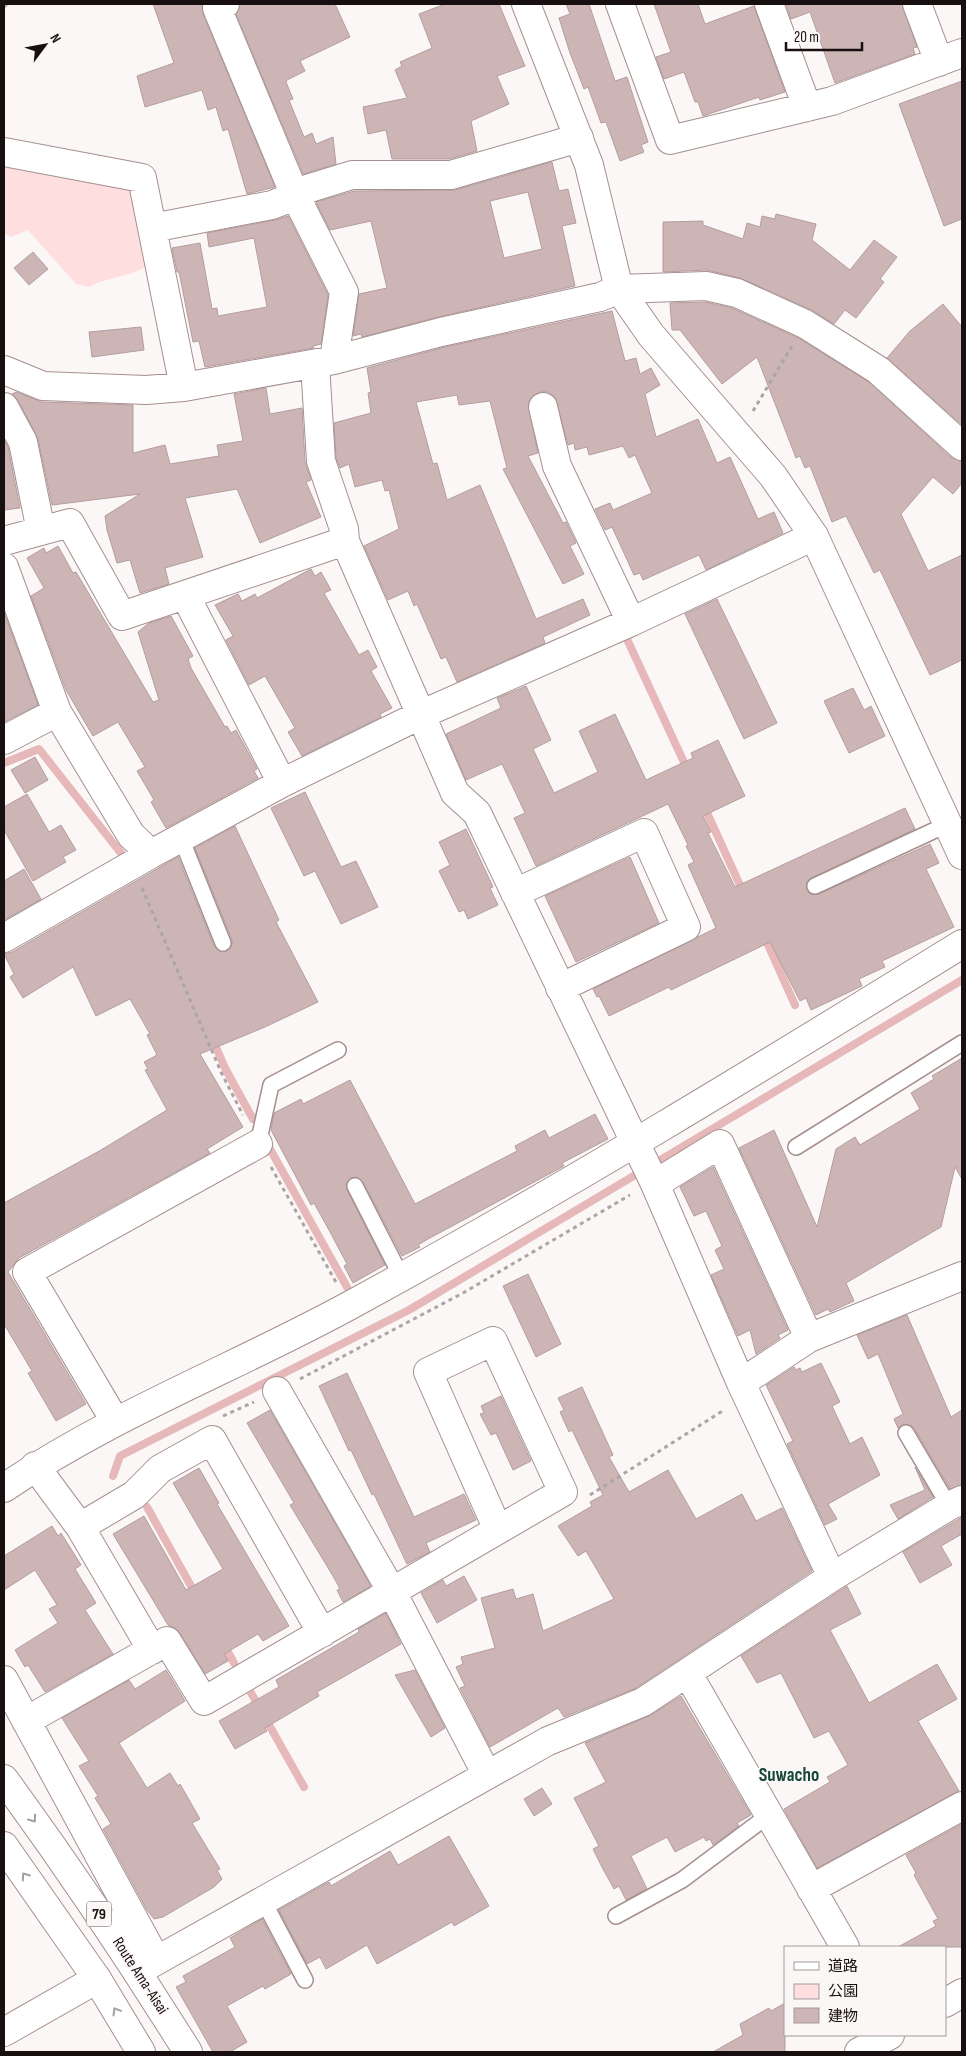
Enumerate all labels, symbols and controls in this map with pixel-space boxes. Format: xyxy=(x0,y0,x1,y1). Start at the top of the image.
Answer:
north arrow xyxy=(20,20,70,70)
scale bar xyxy=(786,20,862,52)
text: 20 m xyxy=(794,28,819,47)
text: N xyxy=(46,31,65,46)
district label: Suwacho xyxy=(759,1764,819,1787)
one-way arrow xyxy=(27,1813,35,1822)
one-way arrow xyxy=(22,1872,31,1882)
road number: 79 xyxy=(86,1902,112,1926)
street label: Route Ama-Aisai xyxy=(108,1934,172,2018)
legend xyxy=(784,1946,946,2036)
text: 道路 xyxy=(828,1957,858,1976)
text: 公園 xyxy=(828,1982,858,2001)
one-way arrow xyxy=(113,2007,123,2016)
text: 建物 xyxy=(828,2007,858,2026)

